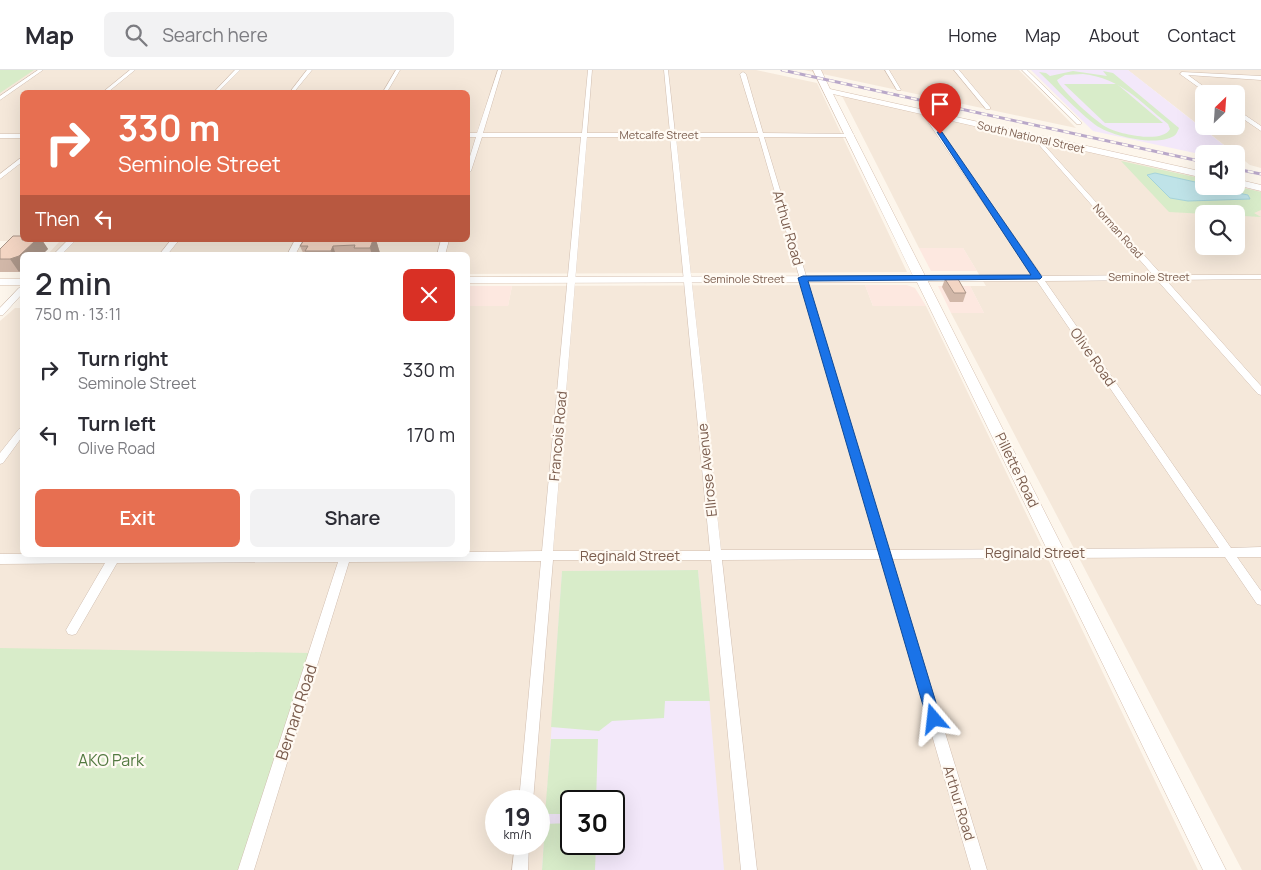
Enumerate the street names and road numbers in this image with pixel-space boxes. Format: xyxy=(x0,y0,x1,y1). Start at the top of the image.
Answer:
street label: South National Street xyxy=(976,117,1086,156)
street label: Metcalfe Street xyxy=(619,127,699,142)
street label: Arthur Road xyxy=(769,188,808,268)
street label: Norman Road xyxy=(1090,200,1147,261)
street label: Seminole Street xyxy=(1108,269,1190,284)
street label: Seminole Street xyxy=(703,271,785,286)
street label: Olive Road xyxy=(1066,324,1121,390)
street label: Francois Road xyxy=(544,390,571,482)
street label: Ellrose Avenue xyxy=(692,422,721,518)
street label: Pillette Road xyxy=(991,429,1044,510)
street label: Reginald Street xyxy=(985,543,1085,562)
street label: Reginald Street xyxy=(580,546,680,565)
street label: Bernard Road xyxy=(270,661,322,763)
street label: Arthur Road xyxy=(939,763,980,843)

